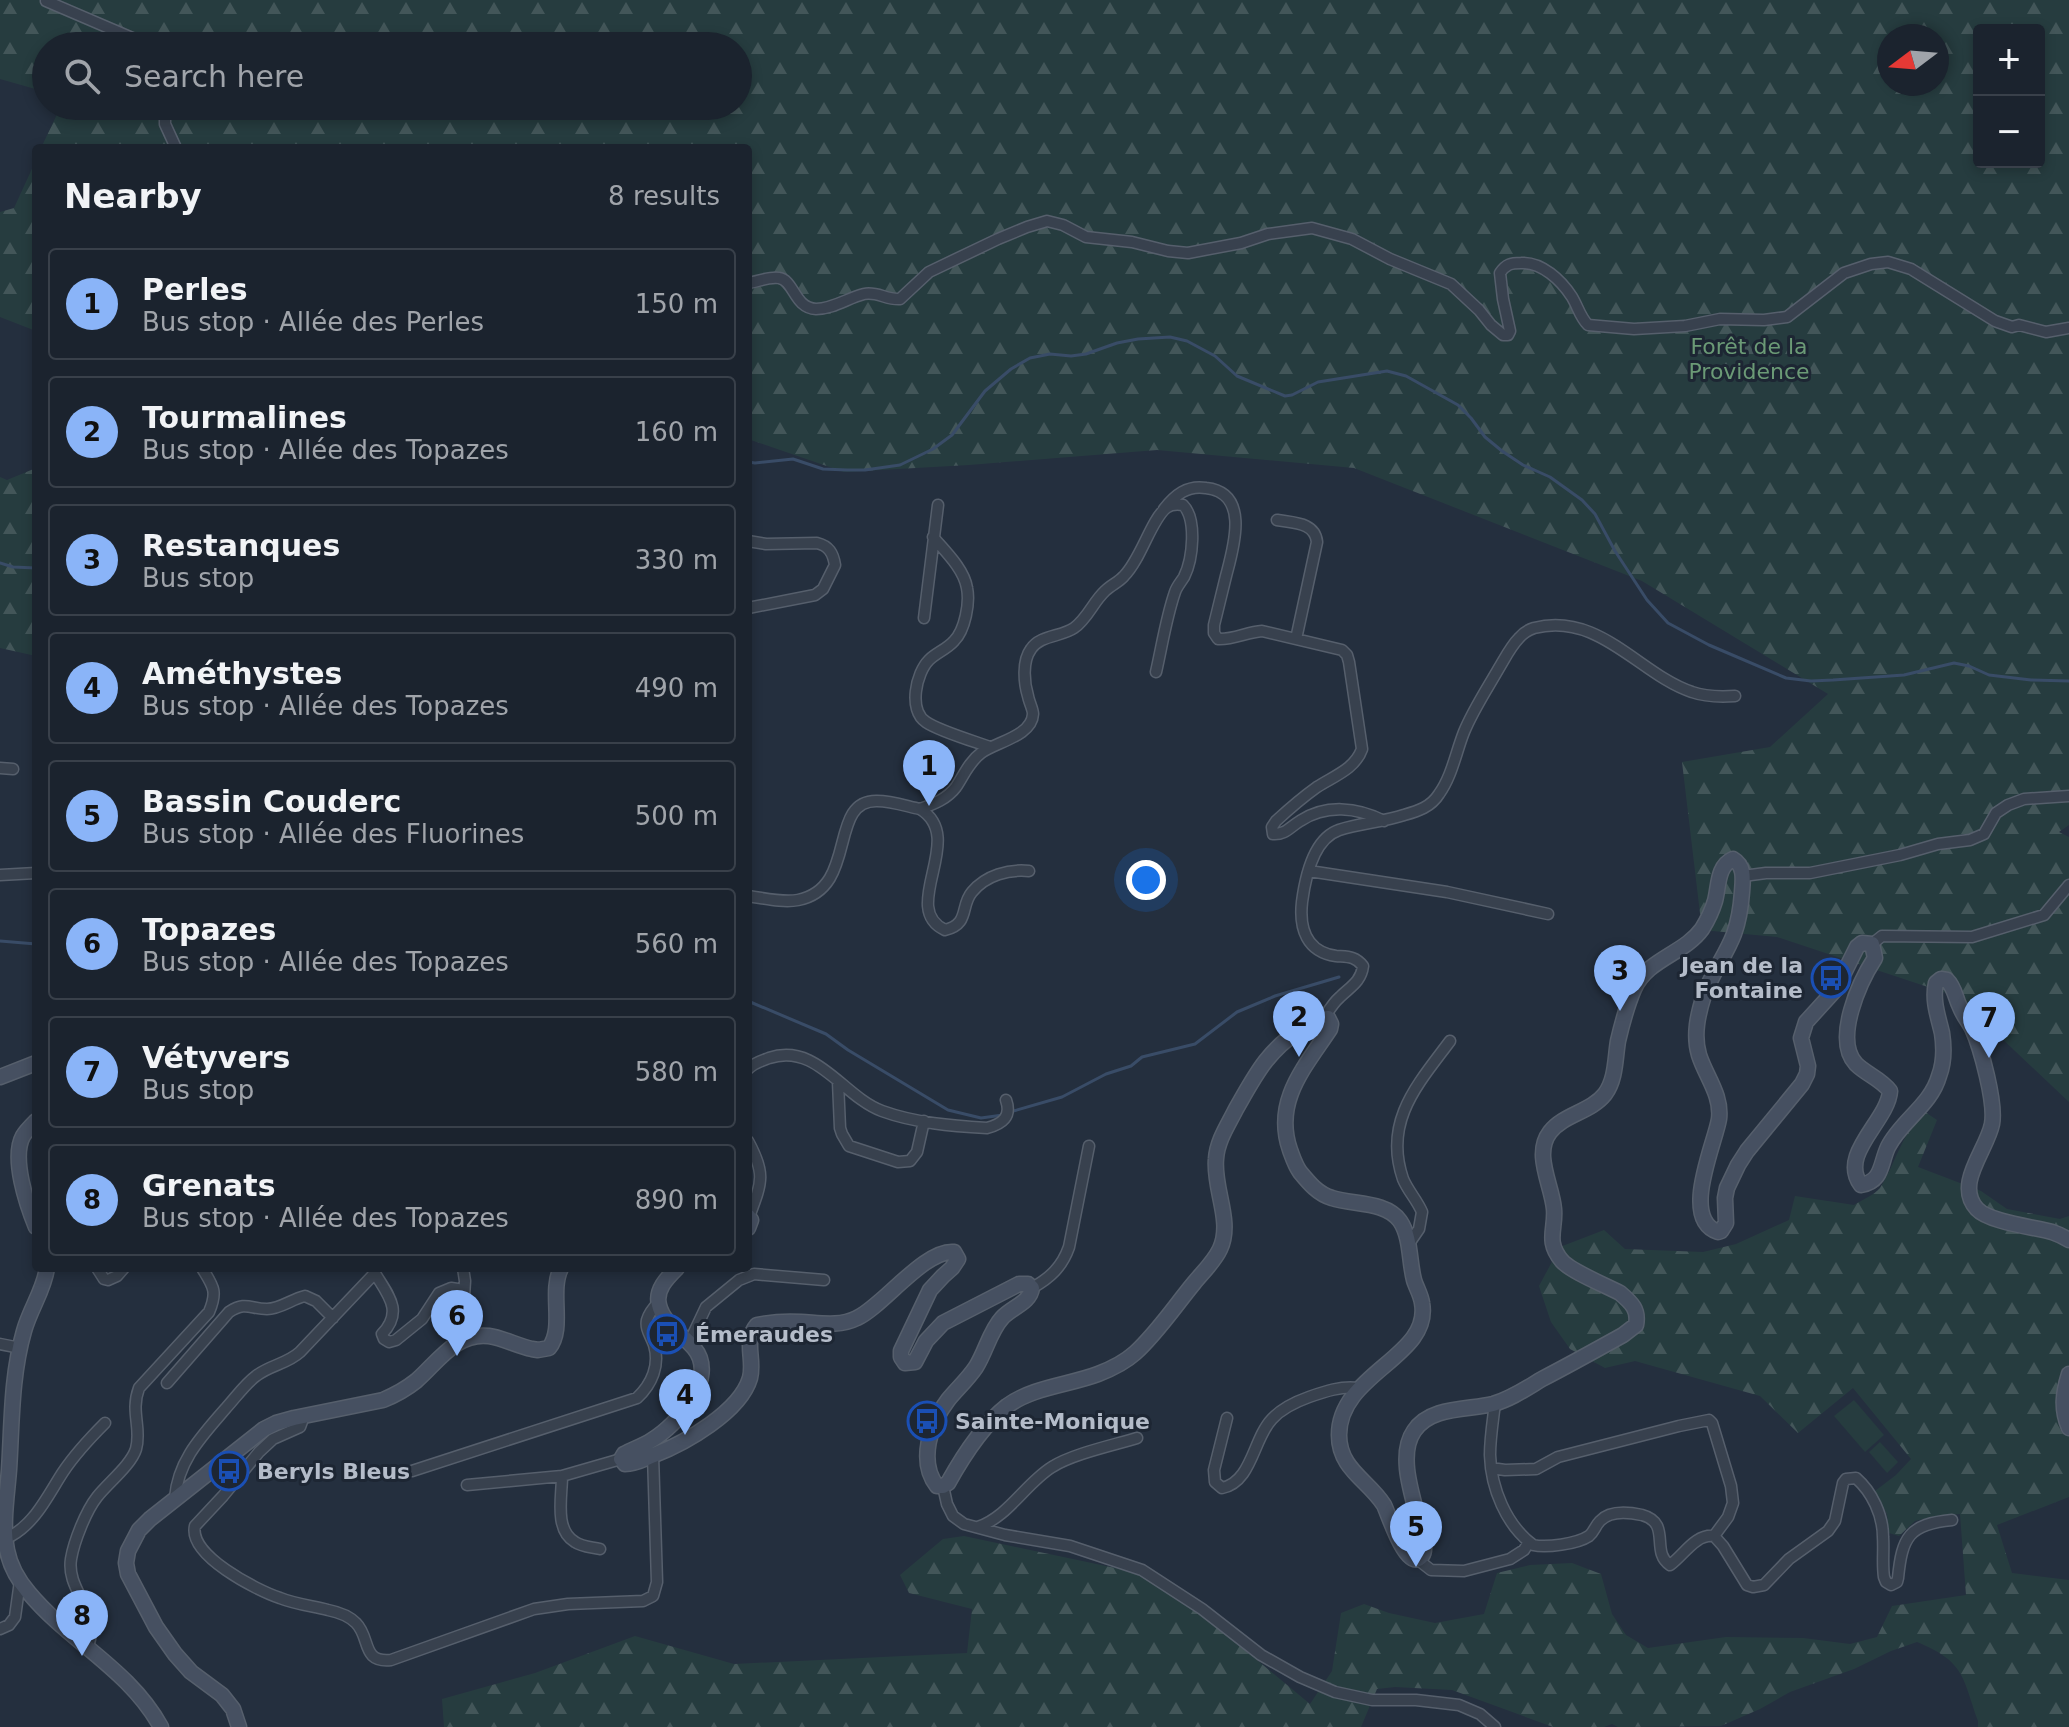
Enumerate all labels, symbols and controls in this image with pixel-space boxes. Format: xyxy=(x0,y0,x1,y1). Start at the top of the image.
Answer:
north arrow xyxy=(1877,24,1949,96)
map controls xyxy=(1973,24,2045,168)
button: + xyxy=(1973,24,2045,96)
search box xyxy=(32,32,752,120)
icon: search xyxy=(60,54,104,98)
text: Search here xyxy=(124,59,304,94)
button: − xyxy=(1973,96,2045,168)
text: Nearby xyxy=(64,176,202,216)
text: 8 results xyxy=(608,181,720,211)
text: Perles xyxy=(142,272,248,307)
text: 1 xyxy=(83,289,101,319)
text: 150 m xyxy=(635,289,718,319)
text: Bus stop · Allée des Perles xyxy=(142,307,484,337)
park label: Forêt de la Providence xyxy=(1688,334,1810,384)
text: Tourmalines xyxy=(142,400,347,435)
text: 2 xyxy=(83,417,101,447)
text: 160 m xyxy=(635,417,718,447)
text: Bus stop · Allée des Topazes xyxy=(142,435,509,465)
text: Restanques xyxy=(142,528,340,563)
text: 3 xyxy=(83,545,101,575)
text: 330 m xyxy=(635,545,718,575)
text: Bus stop xyxy=(142,563,254,593)
text: Améthystes xyxy=(142,656,342,691)
text: 4 xyxy=(83,673,101,703)
text: 490 m xyxy=(635,673,718,703)
text: Bus stop · Allée des Topazes xyxy=(142,691,509,721)
pin: 1 xyxy=(903,740,955,806)
text: Bassin Couderc xyxy=(142,784,401,819)
text: 5 xyxy=(83,801,101,831)
text: 500 m xyxy=(635,801,718,831)
text: Bus stop · Allée des Fluorines xyxy=(142,819,524,849)
your location xyxy=(1126,860,1166,900)
text: Topazes xyxy=(142,912,276,947)
text: 6 xyxy=(83,929,101,959)
text: 560 m xyxy=(635,929,718,959)
pin: 3 xyxy=(1594,945,1646,1011)
text: Bus stop · Allée des Topazes xyxy=(142,947,509,977)
place label: Jean de la Fontaine xyxy=(1679,953,1803,1003)
bus stop icon: Jean de la Fontaine xyxy=(1810,957,1852,999)
pin: 2 xyxy=(1273,991,1325,1057)
pin: 7 xyxy=(1963,992,2015,1058)
text: Vétyvers xyxy=(142,1040,290,1075)
text: 7 xyxy=(83,1057,101,1087)
text: 580 m xyxy=(635,1057,718,1087)
text: Bus stop xyxy=(142,1075,254,1105)
text: Grenats xyxy=(142,1168,276,1203)
text: 8 xyxy=(83,1185,101,1215)
text: 890 m xyxy=(635,1185,718,1215)
text: Bus stop · Allée des Topazes xyxy=(142,1203,509,1233)
pin: 6 xyxy=(431,1290,483,1356)
bus stop icon: Émeraudes xyxy=(646,1313,688,1355)
place label: Émeraudes xyxy=(695,1322,833,1347)
pin: 4 xyxy=(659,1369,711,1435)
bus stop icon: Sainte-Monique xyxy=(906,1400,948,1442)
place label: Sainte-Monique xyxy=(955,1409,1150,1434)
bus stop icon: Beryls Bleus xyxy=(208,1450,250,1492)
place label: Beryls Bleus xyxy=(257,1459,410,1484)
pin: 5 xyxy=(1390,1501,1442,1567)
pin: 8 xyxy=(56,1590,108,1656)

